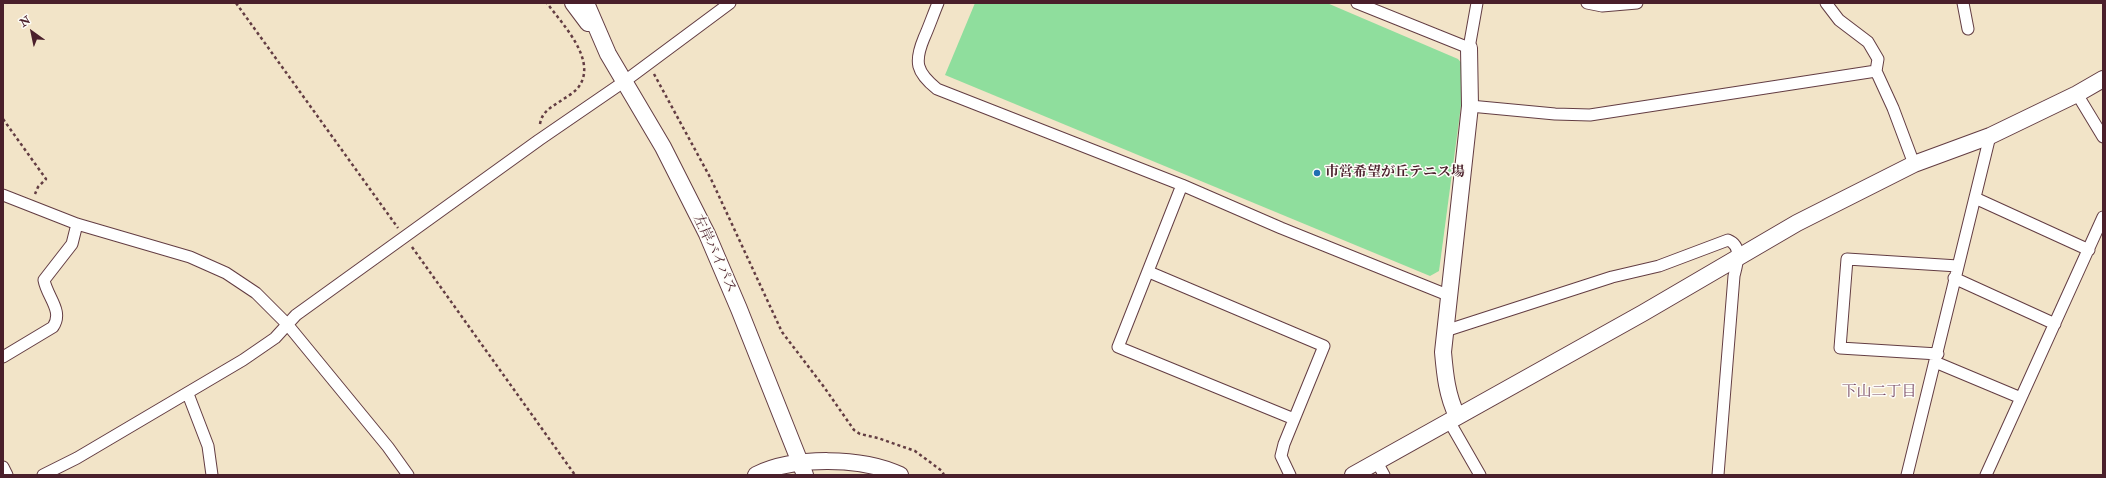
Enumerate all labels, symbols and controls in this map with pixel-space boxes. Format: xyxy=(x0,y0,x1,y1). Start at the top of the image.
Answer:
north arrow xyxy=(12,12,52,52)
text: N xyxy=(18,13,33,30)
place label: 市営希望が丘テニス場 xyxy=(1325,165,1465,181)
marker: 市営希望が丘テニス場 xyxy=(1312,168,1322,178)
street label: 左岸バイパス xyxy=(689,212,739,296)
district label: 下山二丁目 xyxy=(1842,384,1916,402)

